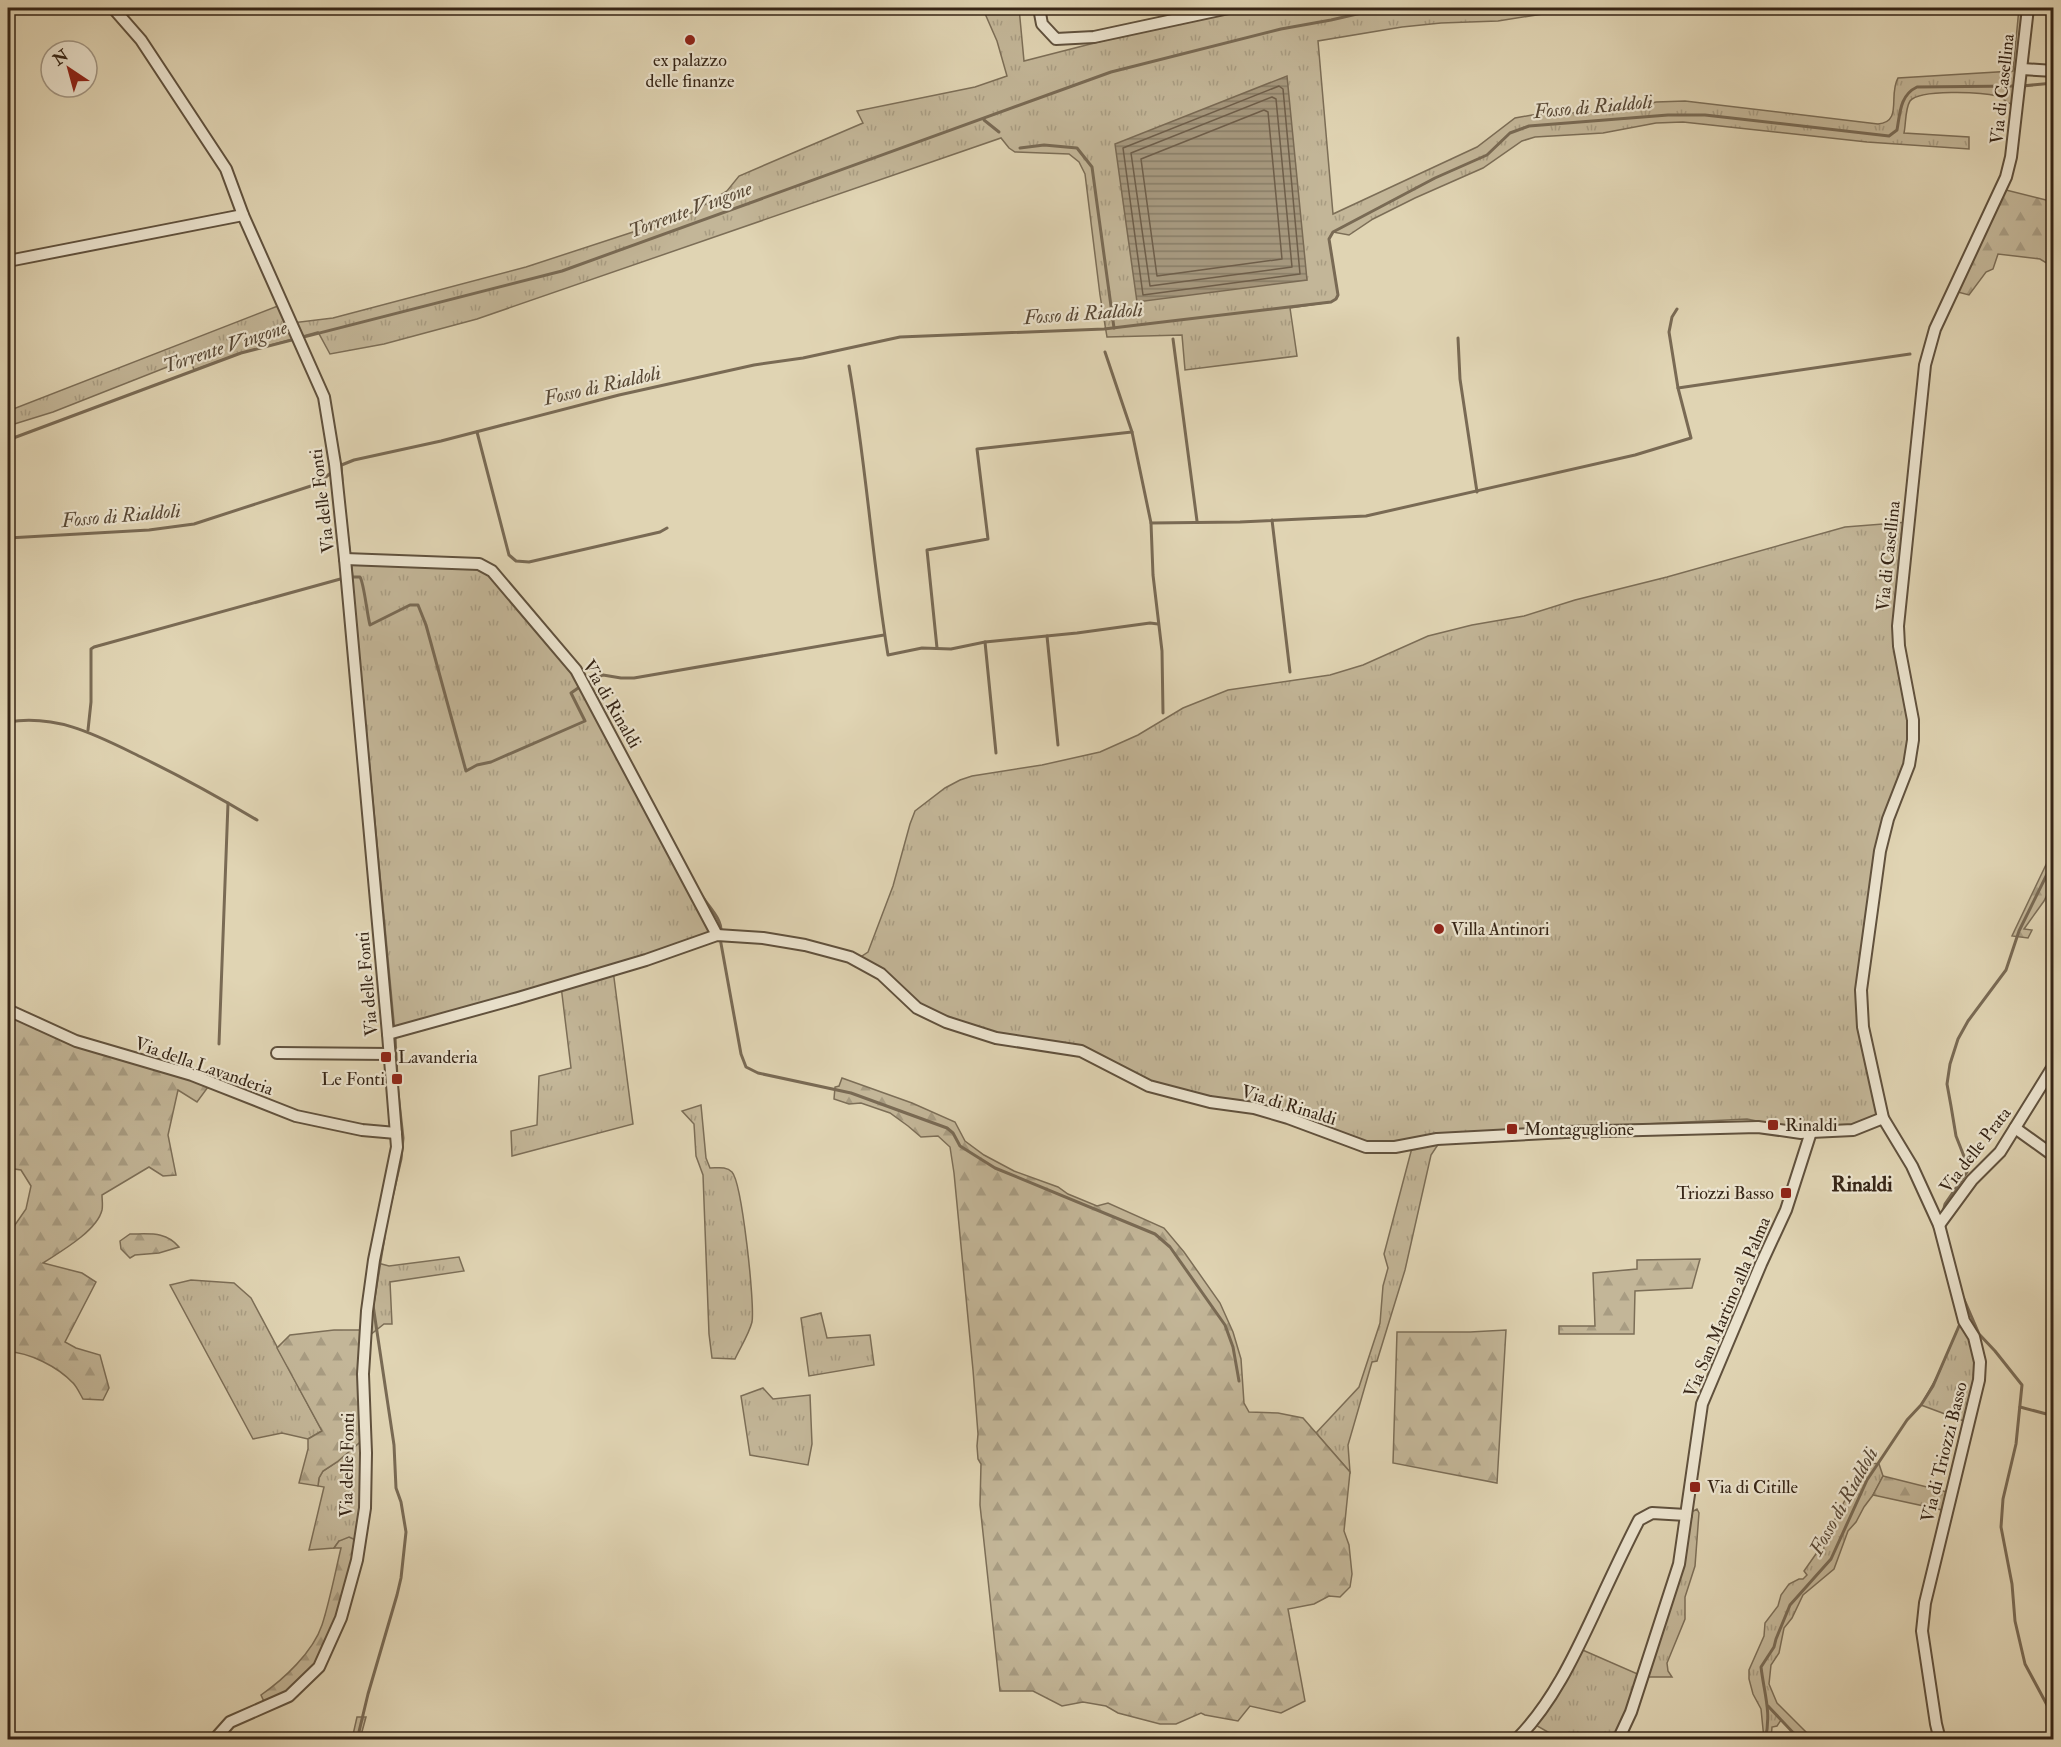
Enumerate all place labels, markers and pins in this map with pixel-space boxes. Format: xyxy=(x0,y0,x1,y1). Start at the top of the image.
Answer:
marker: ex palazzo delle finanze xyxy=(683,33,697,47)
place label: ex palazzo delle finanze xyxy=(646,49,735,93)
place label: Villa Antinori xyxy=(1451,918,1550,941)
marker: Villa Antinori xyxy=(1432,922,1446,936)
place label: Lavanderia xyxy=(398,1046,478,1069)
marker: Lavanderia xyxy=(379,1050,393,1064)
place label: Le Fonti xyxy=(321,1068,385,1091)
marker: Le Fonti xyxy=(390,1072,404,1086)
place label: Rinaldi xyxy=(1785,1114,1838,1137)
place label: Montaguglione xyxy=(1524,1118,1635,1141)
marker: Rinaldi xyxy=(1766,1118,1780,1132)
marker: Montaguglione xyxy=(1505,1122,1519,1136)
place label: Triozzi Basso xyxy=(1676,1182,1774,1205)
marker: Triozzi Basso xyxy=(1779,1186,1793,1200)
place label: Via di Citille xyxy=(1707,1476,1799,1499)
marker: Via di Citille xyxy=(1688,1480,1702,1494)

